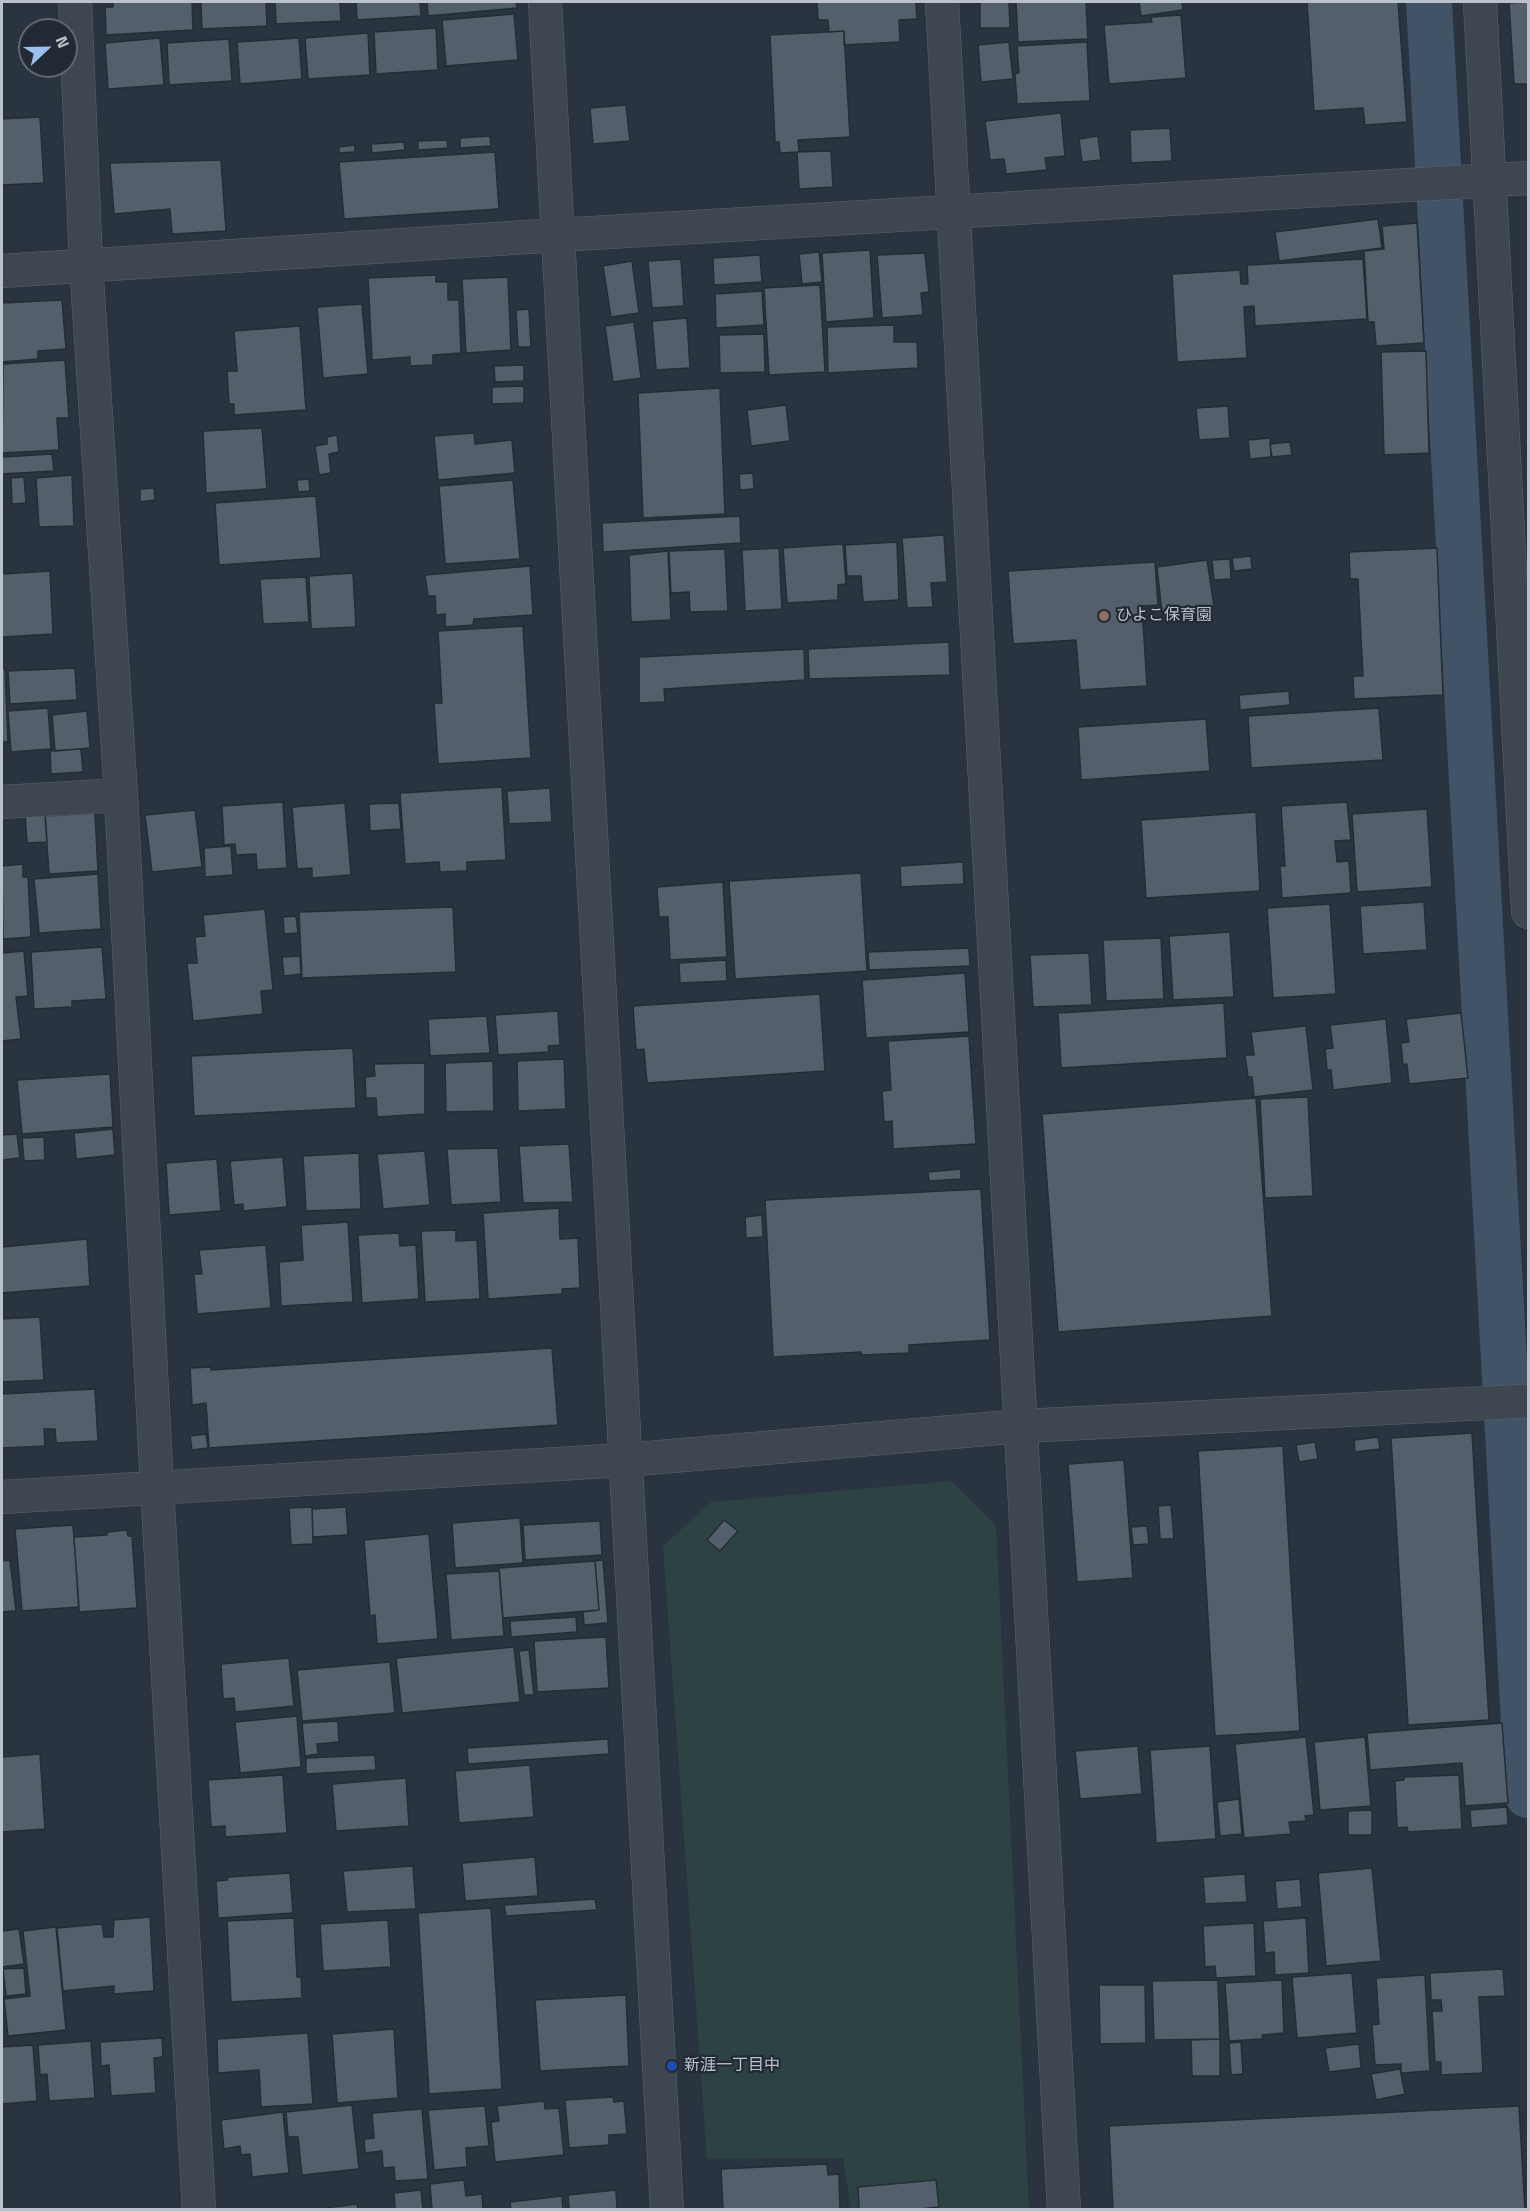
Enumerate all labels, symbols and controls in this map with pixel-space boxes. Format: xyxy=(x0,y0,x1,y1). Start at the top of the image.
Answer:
north arrow xyxy=(18,18,78,78)
text: N xyxy=(50,32,76,52)
place label: ひよこ保育園 xyxy=(1116,606,1212,626)
marker: ひよこ保育園 xyxy=(1097,609,1111,623)
place label: 新涯一丁目中 xyxy=(684,2056,780,2076)
marker: 新涯一丁目中 xyxy=(665,2059,679,2073)

